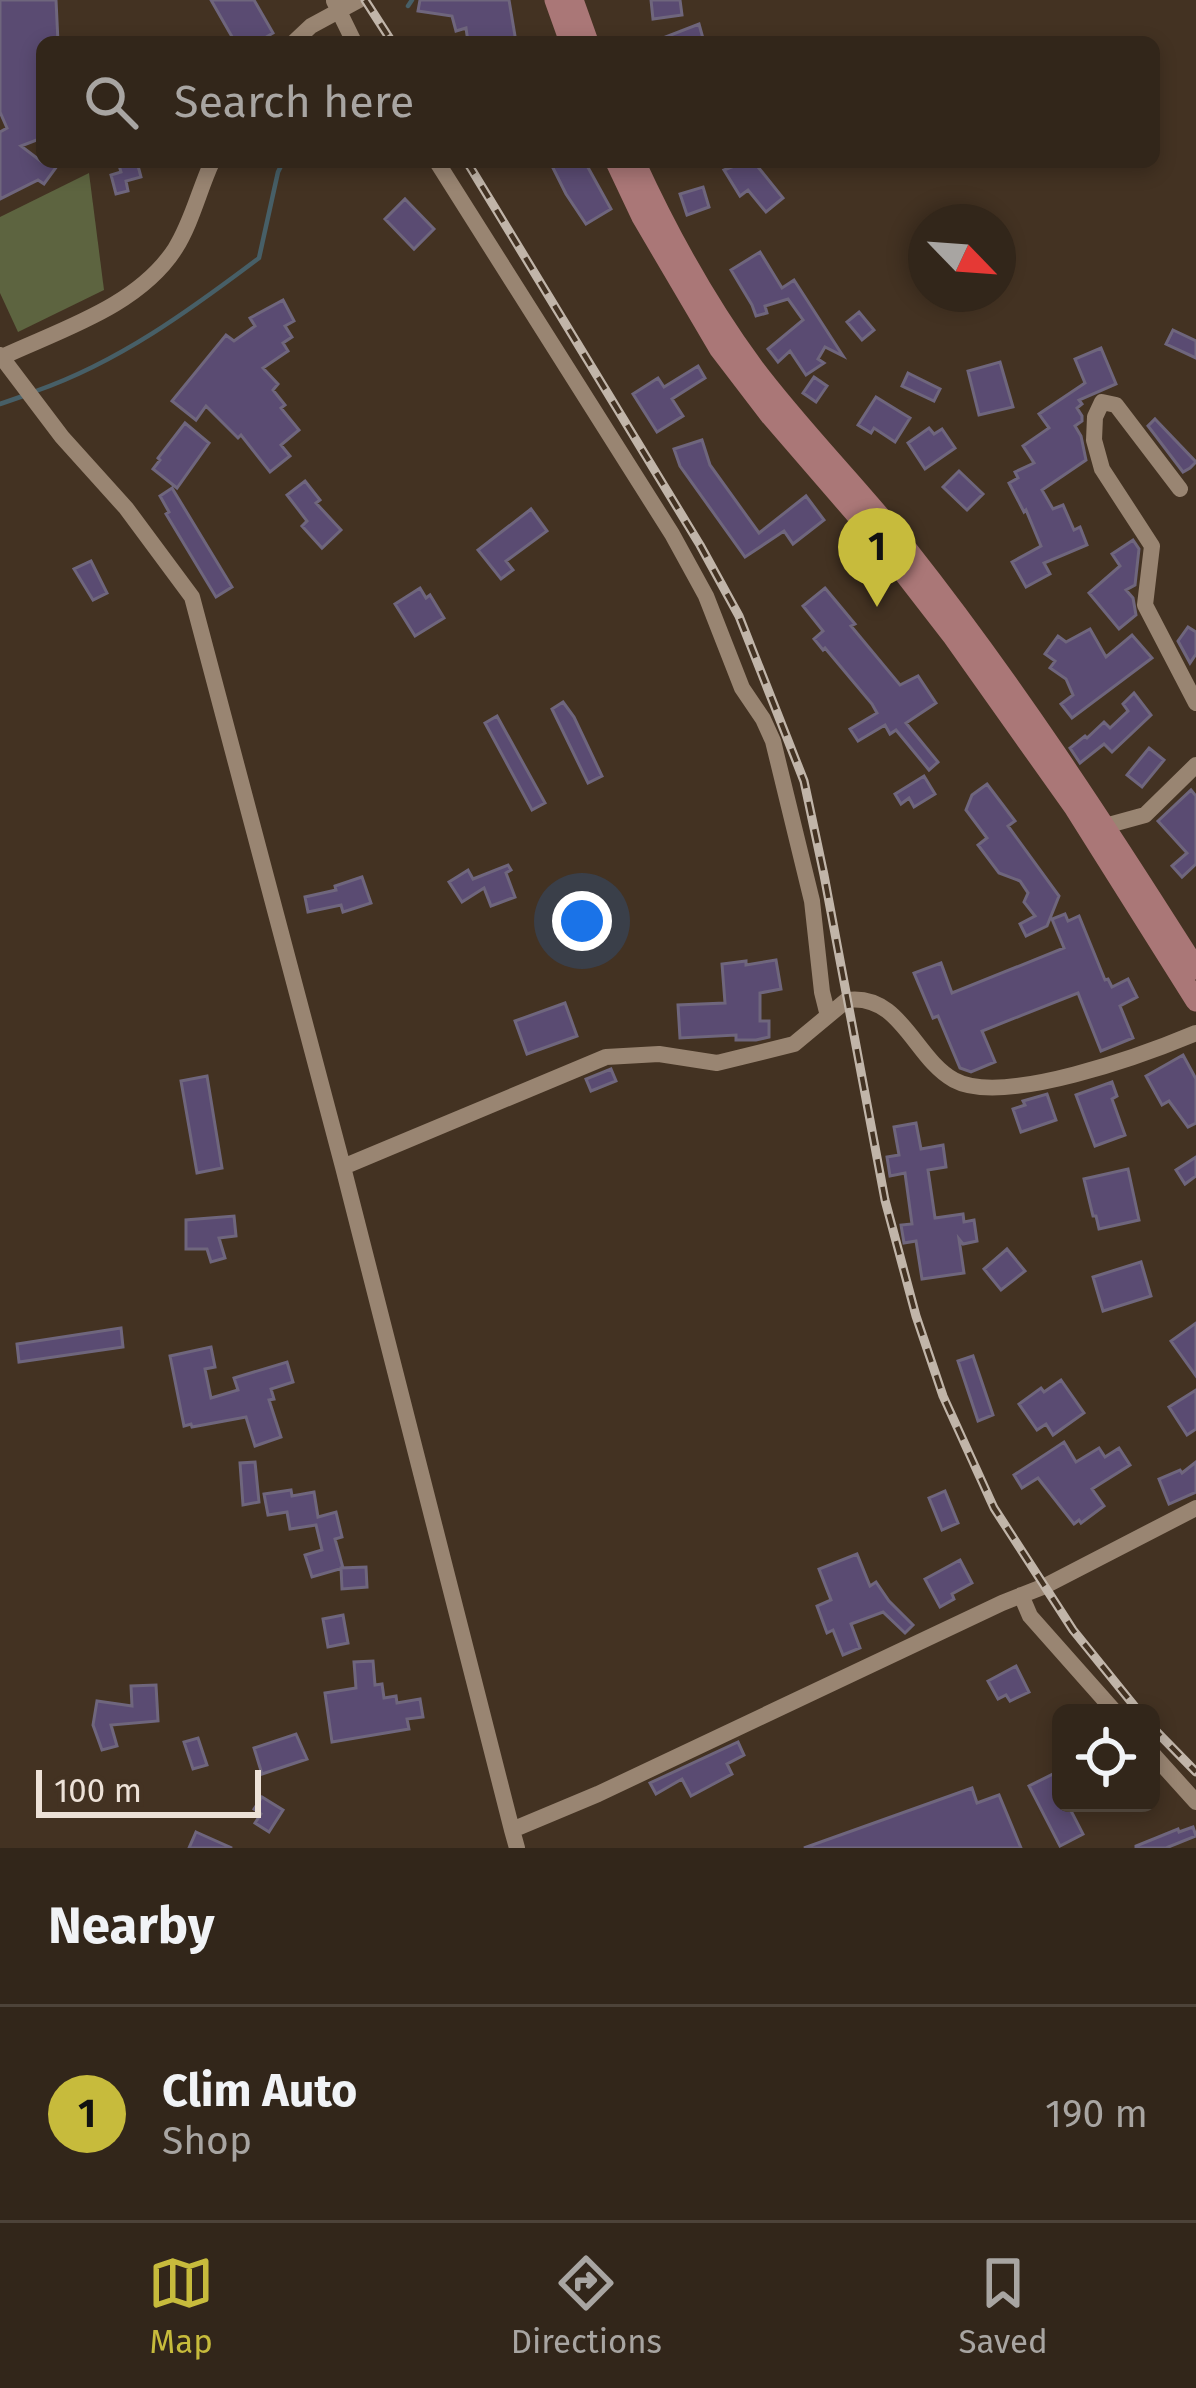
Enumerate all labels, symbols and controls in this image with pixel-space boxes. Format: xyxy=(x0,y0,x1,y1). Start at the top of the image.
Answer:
search box xyxy=(36,36,1160,168)
icon: search xyxy=(78,69,144,135)
text: Search here xyxy=(174,75,414,129)
north arrow xyxy=(908,204,1016,312)
pin: 1 xyxy=(838,508,916,607)
your location xyxy=(552,891,612,951)
map controls xyxy=(1052,1704,1160,1812)
button: locate xyxy=(1052,1704,1160,1812)
scale bar xyxy=(36,1764,261,1817)
text: 100 m xyxy=(54,1771,142,1811)
text: Nearby xyxy=(48,1895,214,1957)
text: Clim Auto xyxy=(162,2064,357,2118)
text: 1 xyxy=(78,2091,96,2137)
text: 190 m xyxy=(1045,2091,1148,2137)
text: Shop xyxy=(162,2118,252,2164)
tab: Map xyxy=(148,2250,214,2362)
tab: Directions xyxy=(511,2250,662,2362)
tab: Saved xyxy=(958,2250,1048,2362)

